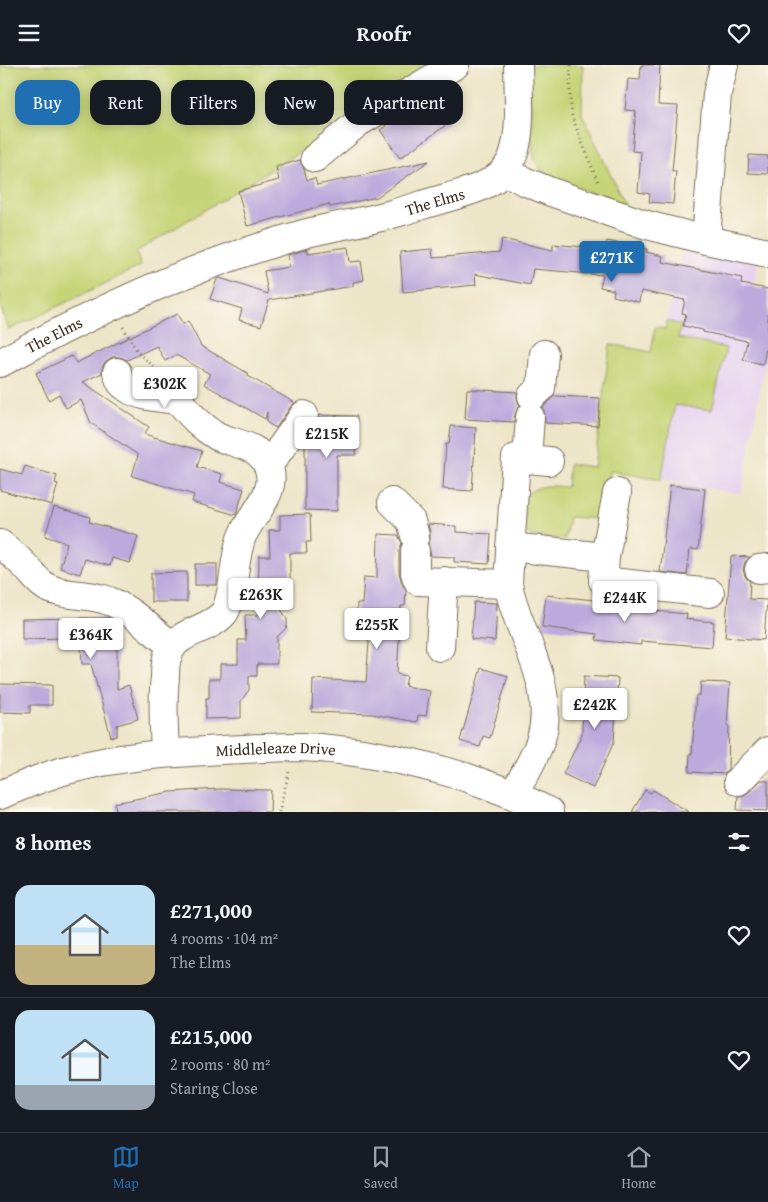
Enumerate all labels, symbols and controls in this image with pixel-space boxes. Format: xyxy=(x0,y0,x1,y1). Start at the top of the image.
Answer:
text: Roofr xyxy=(357,17,411,49)
icon: menu xyxy=(15,19,43,47)
icon: heart xyxy=(725,19,753,47)
chip: Buy xyxy=(15,80,80,125)
chip: Rent xyxy=(90,80,161,125)
chip: Filters xyxy=(171,80,255,125)
chip: New xyxy=(265,80,334,125)
chip: Apartment xyxy=(344,80,463,125)
street label: The Elms xyxy=(402,181,468,222)
pin: £271K xyxy=(577,241,647,283)
text: £271K xyxy=(590,245,634,269)
street label: The Elms xyxy=(21,310,86,359)
pin: £302K xyxy=(130,367,200,409)
text: £302K xyxy=(143,371,187,395)
pin: £215K xyxy=(292,417,362,459)
text: £215K xyxy=(305,421,349,445)
pin: £263K xyxy=(226,577,296,620)
pin: £244K xyxy=(590,581,660,623)
text: £263K xyxy=(239,582,283,606)
text: £244K xyxy=(603,585,647,609)
pin: £255K xyxy=(342,607,412,650)
text: £255K xyxy=(355,612,399,636)
pin: £364K xyxy=(56,617,126,660)
text: £364K xyxy=(69,622,113,646)
pin: £242K xyxy=(560,687,630,730)
text: £242K xyxy=(573,692,617,716)
street label: Middleleaze Drive xyxy=(215,735,337,762)
text: 8 homes xyxy=(15,827,91,858)
icon: filters xyxy=(725,828,753,856)
text: £271,000 xyxy=(170,895,252,926)
icon: home xyxy=(55,905,115,965)
icon: heart xyxy=(725,921,753,949)
text: 4 rooms · 104 m² xyxy=(170,926,278,950)
text: The Elms xyxy=(170,950,231,974)
text: £215,000 xyxy=(170,1021,252,1052)
icon: home xyxy=(55,1030,115,1090)
icon: heart xyxy=(725,1046,753,1074)
text: 2 rooms · 80 m² xyxy=(170,1052,270,1076)
text: Staring Close xyxy=(170,1076,258,1100)
tab: Map xyxy=(112,1143,140,1193)
tab: Saved xyxy=(364,1143,398,1193)
tab: Home xyxy=(622,1143,656,1193)

